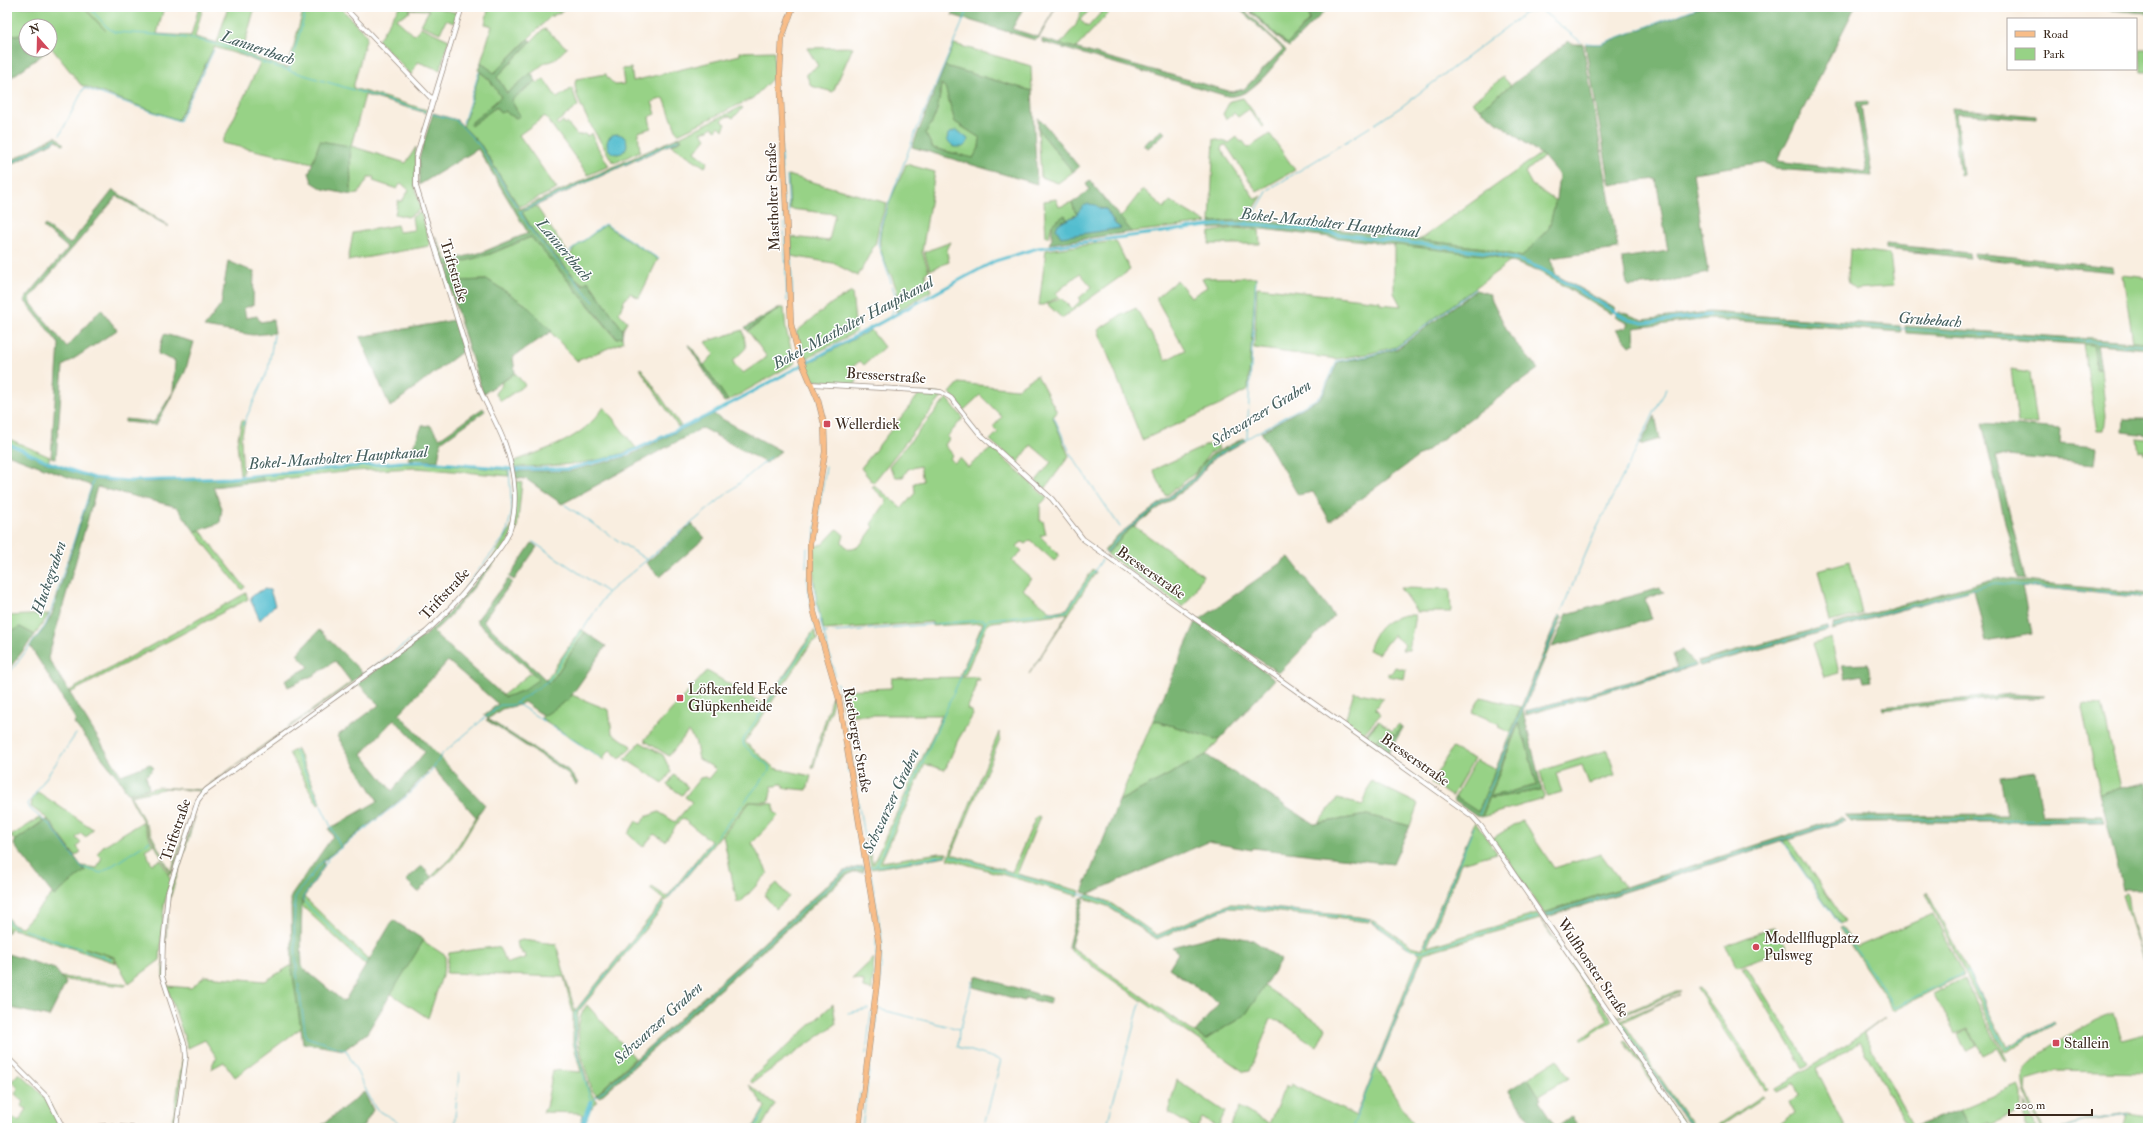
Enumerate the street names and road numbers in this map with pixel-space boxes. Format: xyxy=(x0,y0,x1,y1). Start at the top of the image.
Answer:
street label: Mastholter Straße xyxy=(762,142,784,252)
street label: Triftstraße xyxy=(435,237,473,305)
street label: Bresserstraße xyxy=(846,364,926,388)
street label: Bresserstraße xyxy=(1113,542,1189,604)
street label: Triftstraße xyxy=(416,564,474,624)
street label: Rietberger Straße xyxy=(838,686,876,794)
street label: Bresserstraße xyxy=(1377,729,1453,791)
street label: Triftstraße xyxy=(156,796,196,864)
street label: Wulfhorster Straße xyxy=(1552,914,1633,1021)

